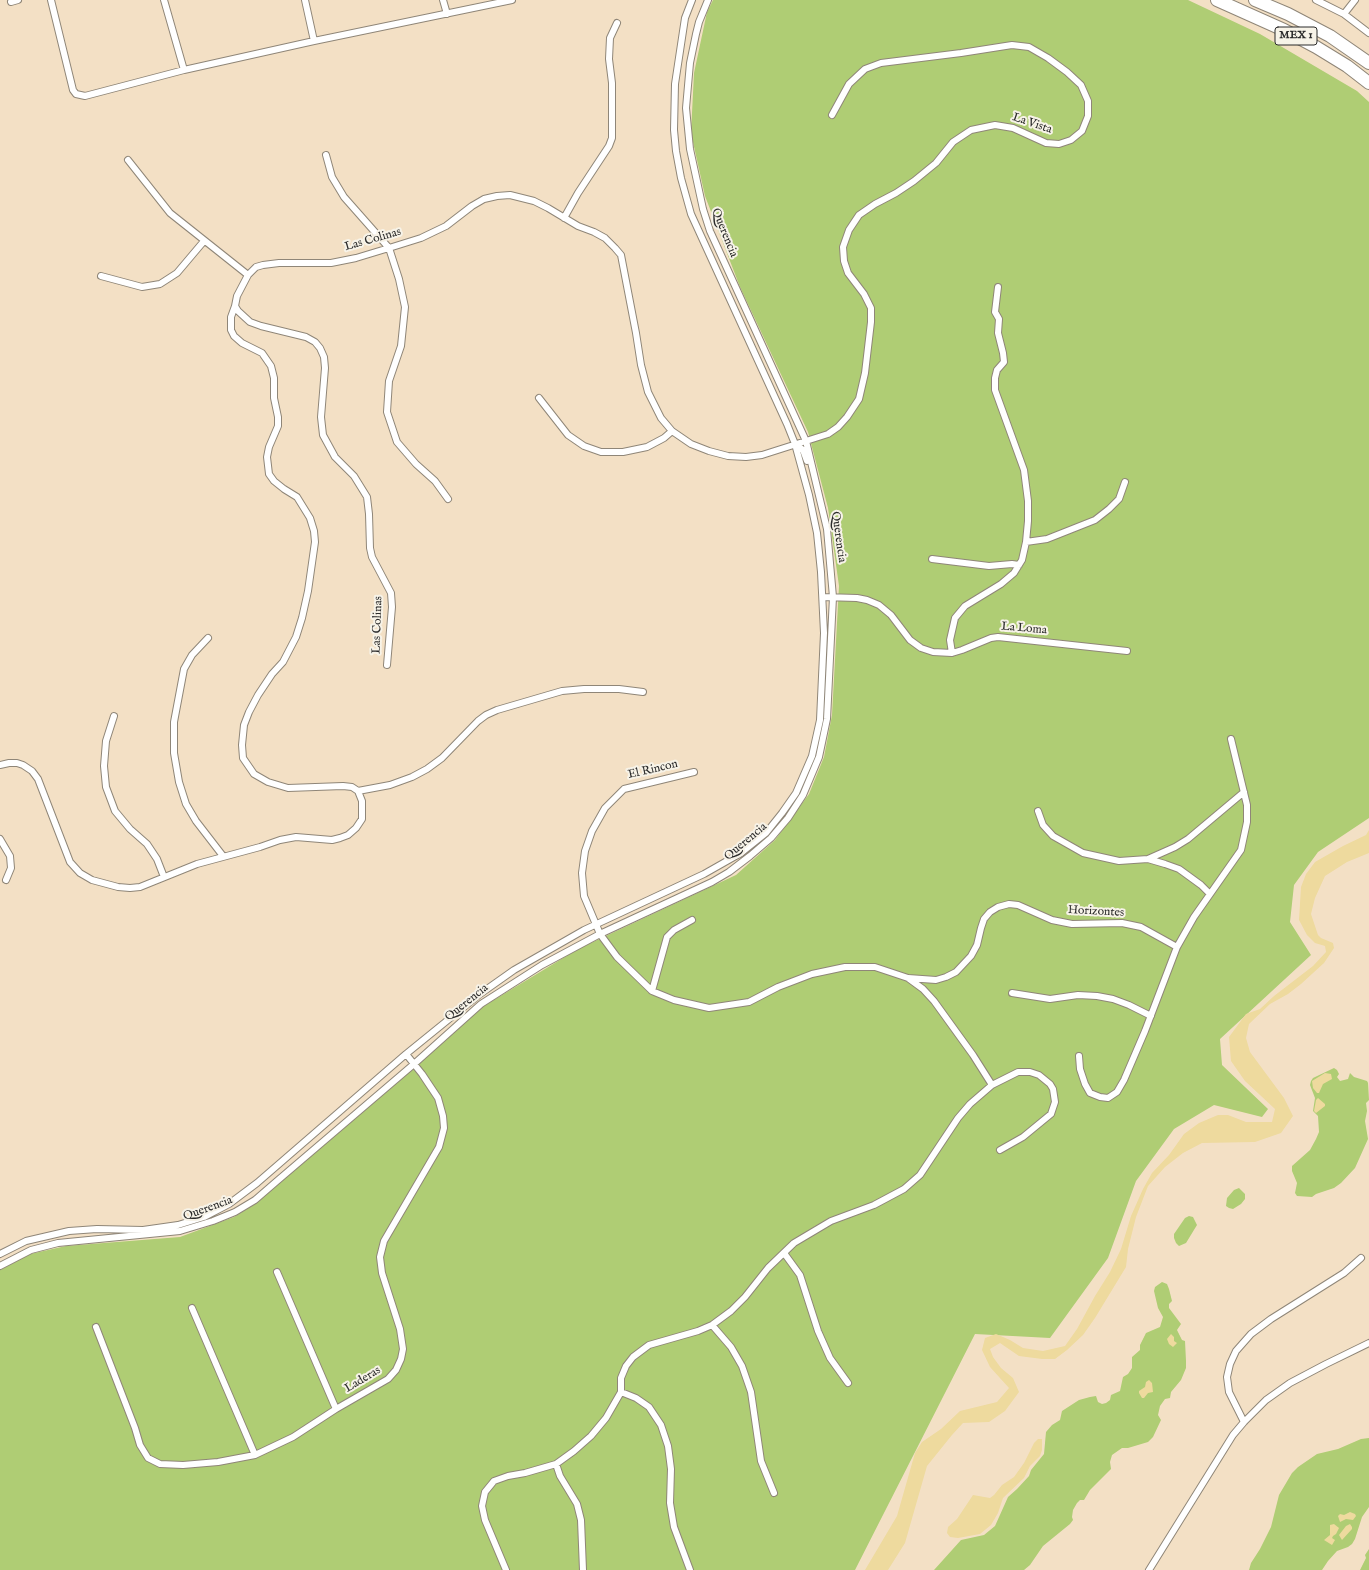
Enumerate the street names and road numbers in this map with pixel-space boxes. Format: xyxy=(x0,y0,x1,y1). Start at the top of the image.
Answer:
road number: MEX 1 xyxy=(1275,27,1317,45)
street label: La Vista xyxy=(1010,111,1054,137)
street label: Querencia xyxy=(708,206,740,260)
street label: Las Colinas xyxy=(343,225,403,255)
street label: Querencia xyxy=(827,511,849,563)
street label: Las Colinas xyxy=(370,596,386,654)
street label: La Loma xyxy=(1001,620,1047,638)
street label: El Rincon xyxy=(627,757,679,783)
street label: Querencia xyxy=(722,820,770,864)
street label: Horizontes xyxy=(1067,903,1125,921)
street label: Querencia xyxy=(442,981,492,1025)
street label: Querencia xyxy=(181,1193,235,1225)
street label: Laderas xyxy=(342,1364,384,1396)

